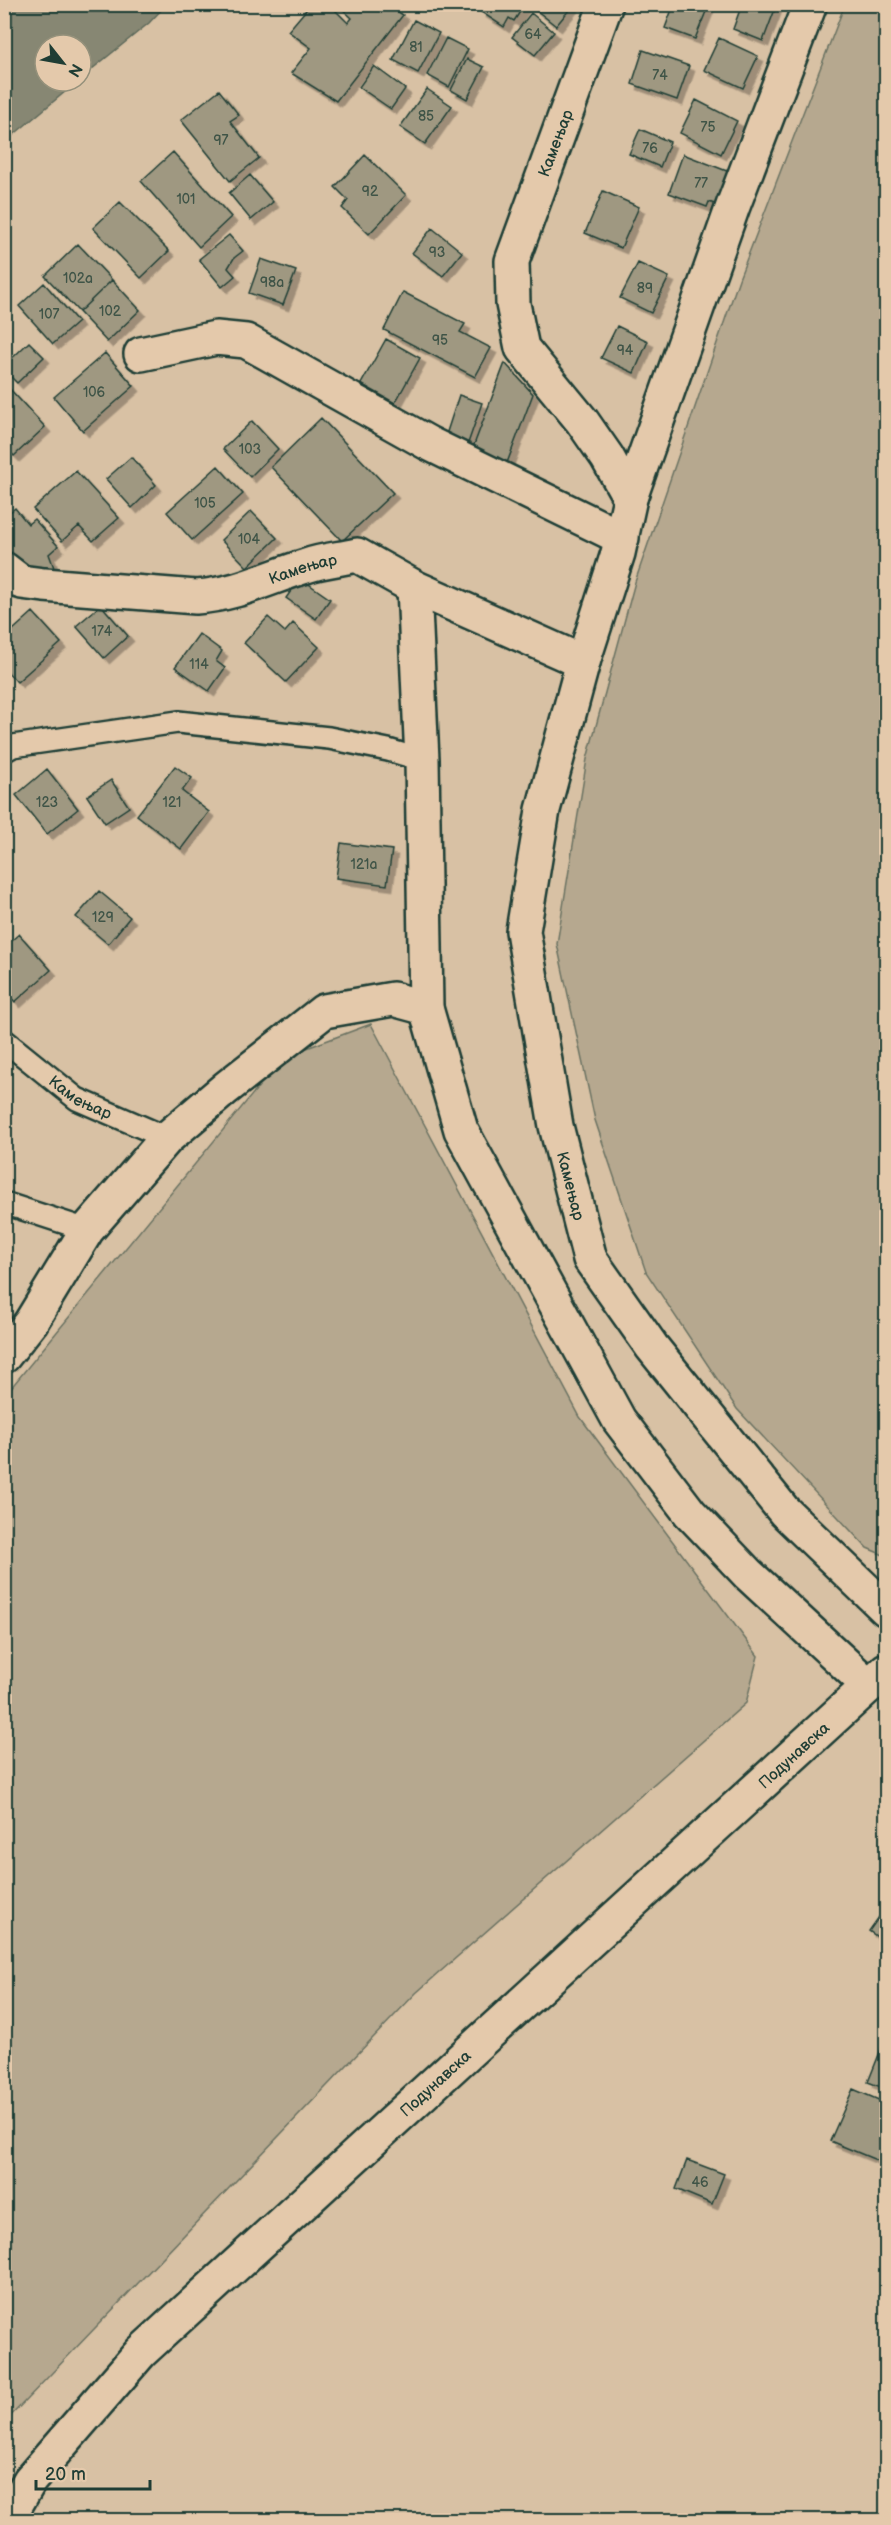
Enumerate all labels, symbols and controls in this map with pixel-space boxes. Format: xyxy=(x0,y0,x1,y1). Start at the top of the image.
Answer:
house number: 64 xyxy=(524,26,542,43)
north arrow xyxy=(33,33,93,93)
house number: 81 xyxy=(409,39,423,56)
text: N xyxy=(63,60,86,80)
house number: 74 xyxy=(652,67,668,84)
street label: Камењар xyxy=(535,107,578,180)
house number: 85 xyxy=(418,108,434,125)
house number: 75 xyxy=(701,119,715,136)
house number: 97 xyxy=(214,132,229,149)
house number: 76 xyxy=(642,140,658,157)
house number: 77 xyxy=(694,175,708,192)
house number: 92 xyxy=(362,183,379,200)
house number: 101 xyxy=(176,191,196,208)
house number: 93 xyxy=(429,244,445,261)
house number: 102a xyxy=(63,270,93,287)
house number: 98a xyxy=(260,274,284,291)
house number: 89 xyxy=(637,280,653,297)
house number: 102 xyxy=(99,303,122,320)
house number: 107 xyxy=(39,306,59,323)
house number: 95 xyxy=(432,332,448,349)
house number: 94 xyxy=(617,342,634,359)
house number: 106 xyxy=(83,384,106,401)
house number: 103 xyxy=(239,441,261,458)
house number: 105 xyxy=(194,495,216,512)
house number: 104 xyxy=(238,531,261,548)
street label: Камењар xyxy=(266,551,338,589)
house number: 174 xyxy=(92,623,113,640)
house number: 114 xyxy=(189,656,209,673)
house number: 123 xyxy=(36,794,58,811)
house number: 121 xyxy=(163,794,181,811)
house number: 121a xyxy=(351,856,377,873)
house number: 129 xyxy=(92,909,114,926)
street label: Камењар xyxy=(44,1072,114,1124)
street label: Камењар xyxy=(552,1150,588,1223)
street label: Подунавска xyxy=(755,1718,834,1793)
street label: Подунавска xyxy=(396,2046,476,2121)
house number: 46 xyxy=(691,2174,709,2191)
scale bar xyxy=(36,2453,150,2491)
text: 20 m xyxy=(45,2464,86,2485)

